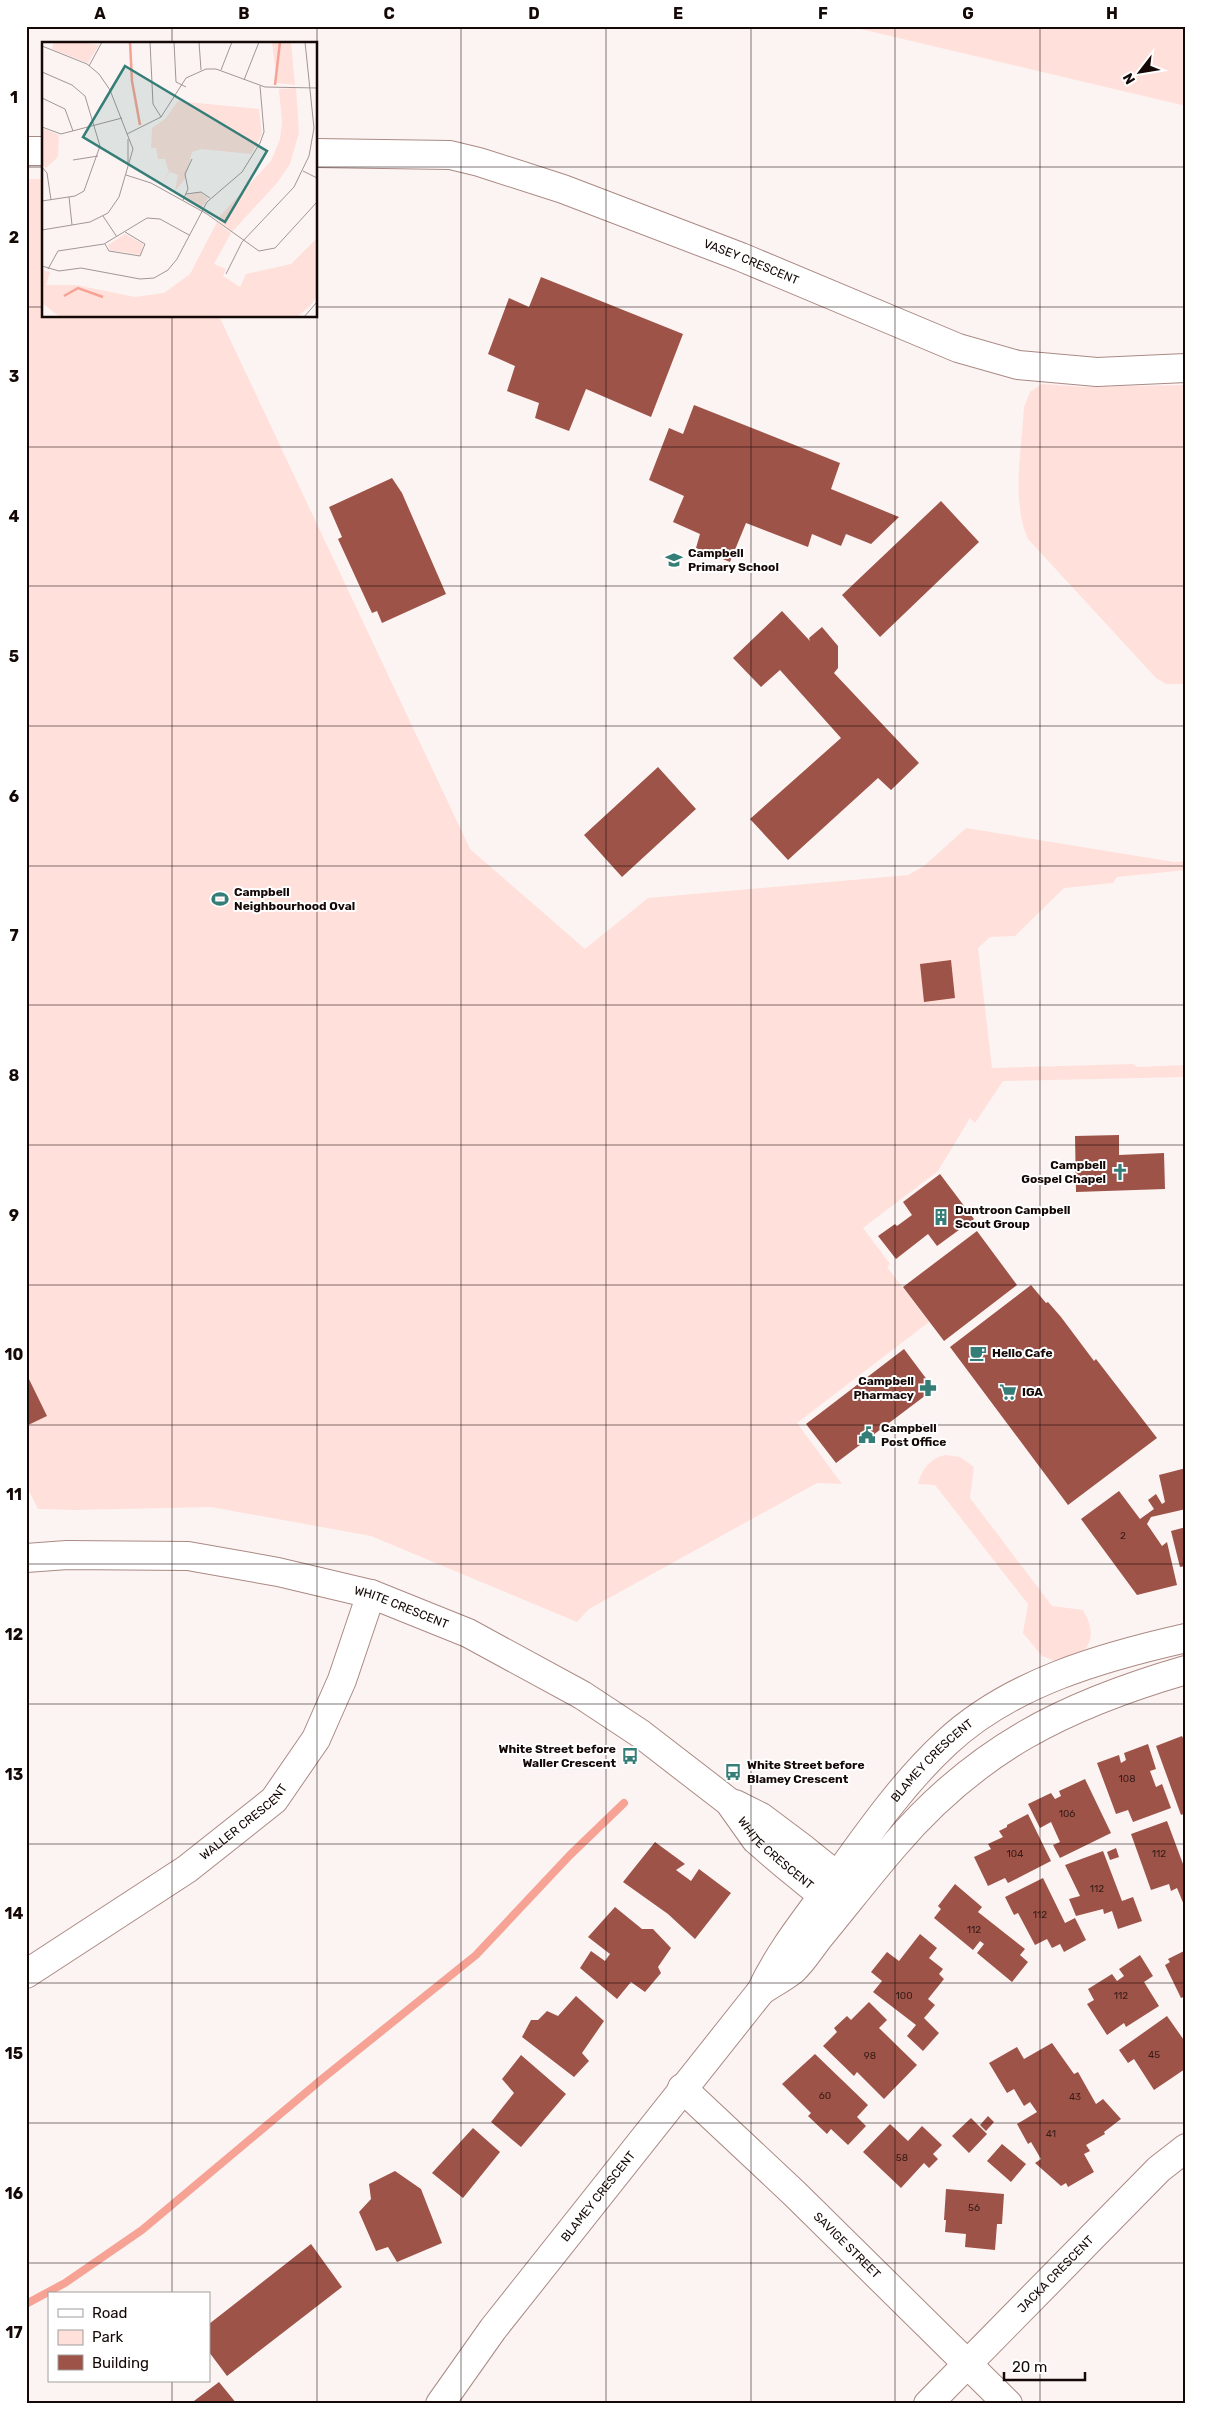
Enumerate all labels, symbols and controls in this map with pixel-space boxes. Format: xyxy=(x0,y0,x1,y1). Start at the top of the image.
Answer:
text: A xyxy=(94,4,106,23)
text: B xyxy=(238,4,250,23)
text: C xyxy=(383,4,395,23)
text: D xyxy=(528,4,540,23)
text: E xyxy=(673,4,683,23)
text: F xyxy=(818,4,828,23)
text: G xyxy=(962,4,974,23)
text: H xyxy=(1106,4,1118,23)
inset map xyxy=(42,42,318,318)
north arrow xyxy=(1114,48,1164,98)
text: N xyxy=(1119,70,1139,87)
text: 1 xyxy=(10,88,18,107)
text: 2 xyxy=(9,228,19,247)
street label: VASEY CRESCENT xyxy=(702,236,801,288)
text: 3 xyxy=(9,367,19,386)
text: 4 xyxy=(9,507,20,526)
place label: Campbell Primary School xyxy=(688,546,779,574)
school or university icon: Campbell Primary School xyxy=(664,550,684,570)
text: 5 xyxy=(9,647,19,666)
text: 6 xyxy=(9,787,19,806)
place label: Campbell Neighbourhood Oval xyxy=(234,885,355,913)
sports icon: Campbell Neighbourhood Oval xyxy=(210,889,230,909)
text: 7 xyxy=(9,926,19,945)
text: 8 xyxy=(9,1066,20,1085)
place label: Campbell Gospel Chapel xyxy=(1021,1158,1106,1186)
church icon: Campbell Gospel Chapel xyxy=(1110,1162,1130,1182)
place label: Duntroon Campbell Scout Group xyxy=(955,1203,1071,1231)
text: 9 xyxy=(9,1206,19,1225)
building icon: Duntroon Campbell Scout Group xyxy=(931,1207,951,1227)
cafe icon: Hello Cafe xyxy=(968,1343,988,1363)
text: 10 xyxy=(5,1345,24,1364)
place label: Hello Cafe xyxy=(992,1346,1053,1360)
place label: Campbell Pharmacy xyxy=(853,1374,914,1402)
pharmacy icon: Campbell Pharmacy xyxy=(918,1378,938,1398)
supermarket icon: IGA xyxy=(998,1382,1018,1402)
place label: IGA xyxy=(1022,1385,1043,1399)
place label: Campbell Post Office xyxy=(881,1421,946,1449)
public building icon: Campbell Post Office xyxy=(857,1425,877,1445)
text: 11 xyxy=(6,1485,22,1504)
house number: 2 xyxy=(1120,1530,1126,1542)
street label: WHITE CRESCENT xyxy=(353,1583,451,1631)
text: 12 xyxy=(5,1625,23,1644)
street label: BLAMEY CRESCENT xyxy=(888,1716,976,1805)
place label: White Street before Waller Crescent xyxy=(498,1742,616,1770)
bus stop icon: White Street before Waller Crescent xyxy=(620,1746,640,1766)
place label: White Street before Blamey Crescent xyxy=(747,1758,865,1786)
bus stop icon: White Street before Blamey Crescent xyxy=(723,1762,743,1782)
text: 13 xyxy=(5,1765,23,1784)
house number: 108 xyxy=(1119,1773,1136,1785)
street label: WALLER CRESCENT xyxy=(197,1781,290,1863)
house number: 106 xyxy=(1059,1808,1075,1820)
street label: WHITE CRESCENT xyxy=(735,1814,816,1892)
house number: 104 xyxy=(1007,1848,1023,1860)
house number: 112 xyxy=(1152,1848,1166,1860)
house number: 112 xyxy=(1090,1883,1104,1895)
text: 14 xyxy=(5,1904,24,1923)
house number: 112 xyxy=(1033,1909,1047,1921)
house number: 112 xyxy=(967,1924,981,1936)
house number: 100 xyxy=(896,1990,912,2002)
house number: 112 xyxy=(1114,1990,1128,2002)
text: 15 xyxy=(5,2044,23,2063)
house number: 45 xyxy=(1148,2049,1160,2061)
house number: 98 xyxy=(864,2050,876,2062)
house number: 60 xyxy=(819,2090,831,2102)
house number: 43 xyxy=(1069,2091,1081,2103)
house number: 41 xyxy=(1046,2128,1056,2140)
street label: BLAMEY CRESCENT xyxy=(558,2148,638,2244)
house number: 58 xyxy=(896,2152,908,2164)
text: 16 xyxy=(5,2184,23,2203)
house number: 56 xyxy=(968,2202,980,2214)
street label: SAVIGE STREET xyxy=(811,2209,883,2281)
street label: JACKA CRESCENT xyxy=(1015,2233,1097,2316)
legend xyxy=(48,2292,210,2382)
text: Road xyxy=(92,2304,128,2322)
text: 17 xyxy=(5,2323,23,2342)
text: Park xyxy=(92,2328,123,2346)
scale bar xyxy=(1004,2350,1086,2382)
text: Building xyxy=(92,2354,149,2372)
text: 20 m xyxy=(1012,2358,1047,2376)

